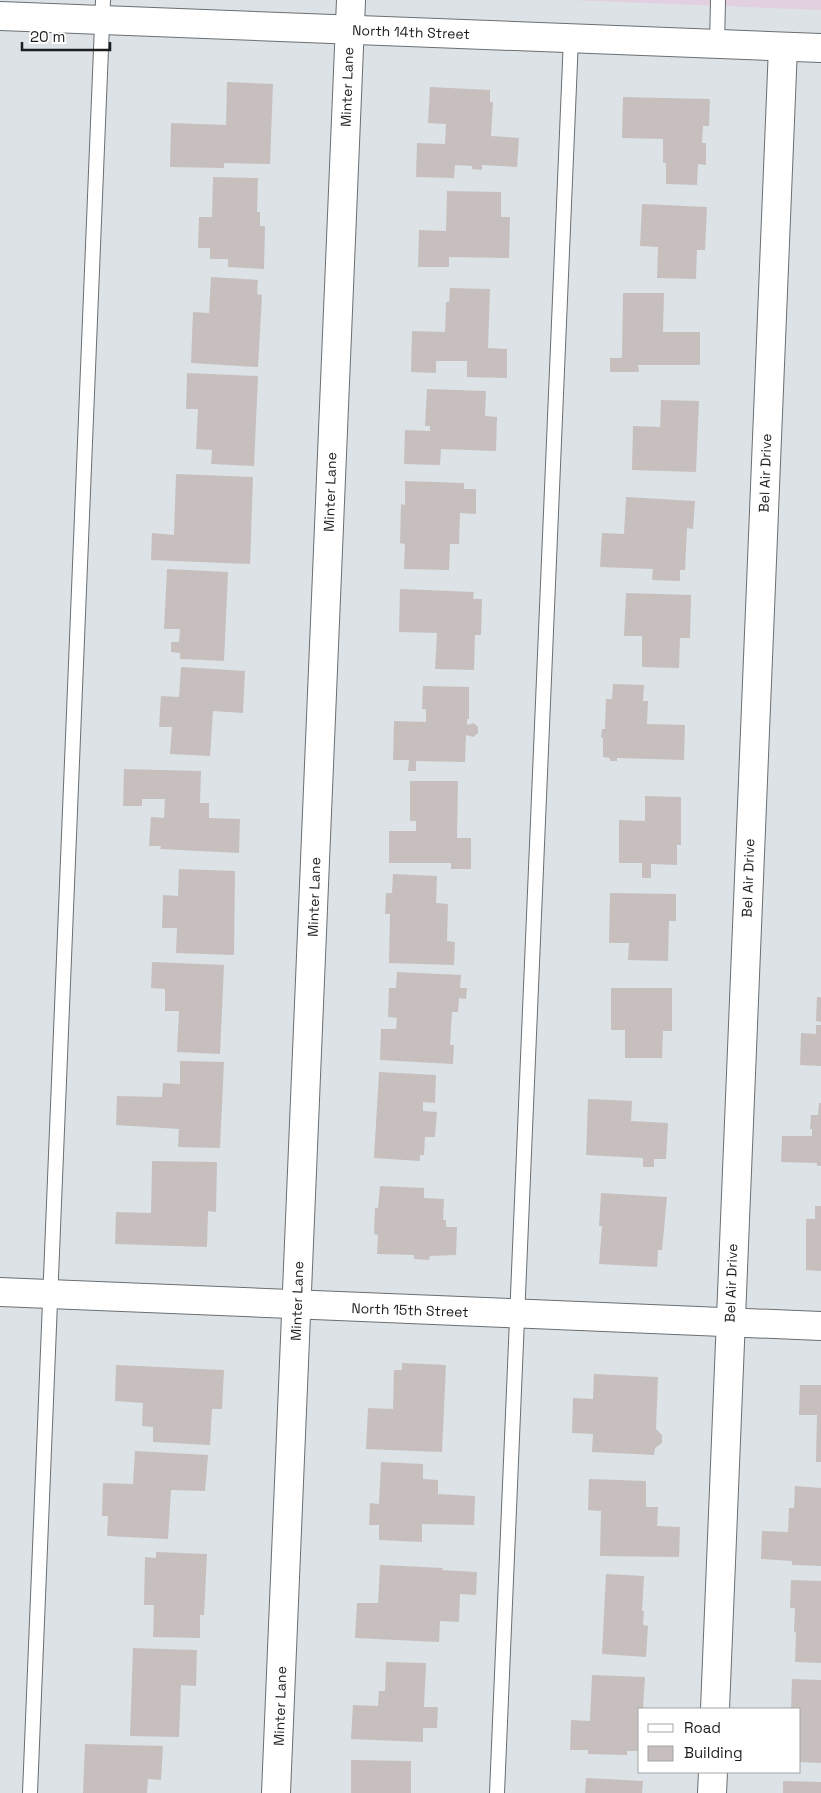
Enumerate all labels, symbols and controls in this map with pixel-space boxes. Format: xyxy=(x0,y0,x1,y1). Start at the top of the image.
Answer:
scale bar xyxy=(22,20,110,52)
street label: North 14th Street xyxy=(352,21,470,43)
text: 20 m xyxy=(30,27,65,46)
street label: Minter Lane xyxy=(337,47,357,127)
street label: Bel Air Drive xyxy=(755,433,775,513)
street label: Minter Lane xyxy=(320,452,340,532)
street label: Bel Air Drive xyxy=(738,838,758,918)
street label: Minter Lane xyxy=(304,857,324,937)
street label: Bel Air Drive xyxy=(721,1243,741,1323)
street label: Minter Lane xyxy=(287,1261,307,1341)
street label: North 15th Street xyxy=(351,1299,469,1321)
street label: Minter Lane xyxy=(270,1666,290,1746)
legend xyxy=(638,1708,801,1773)
text: Road xyxy=(684,1718,721,1737)
text: Building xyxy=(684,1743,743,1762)

